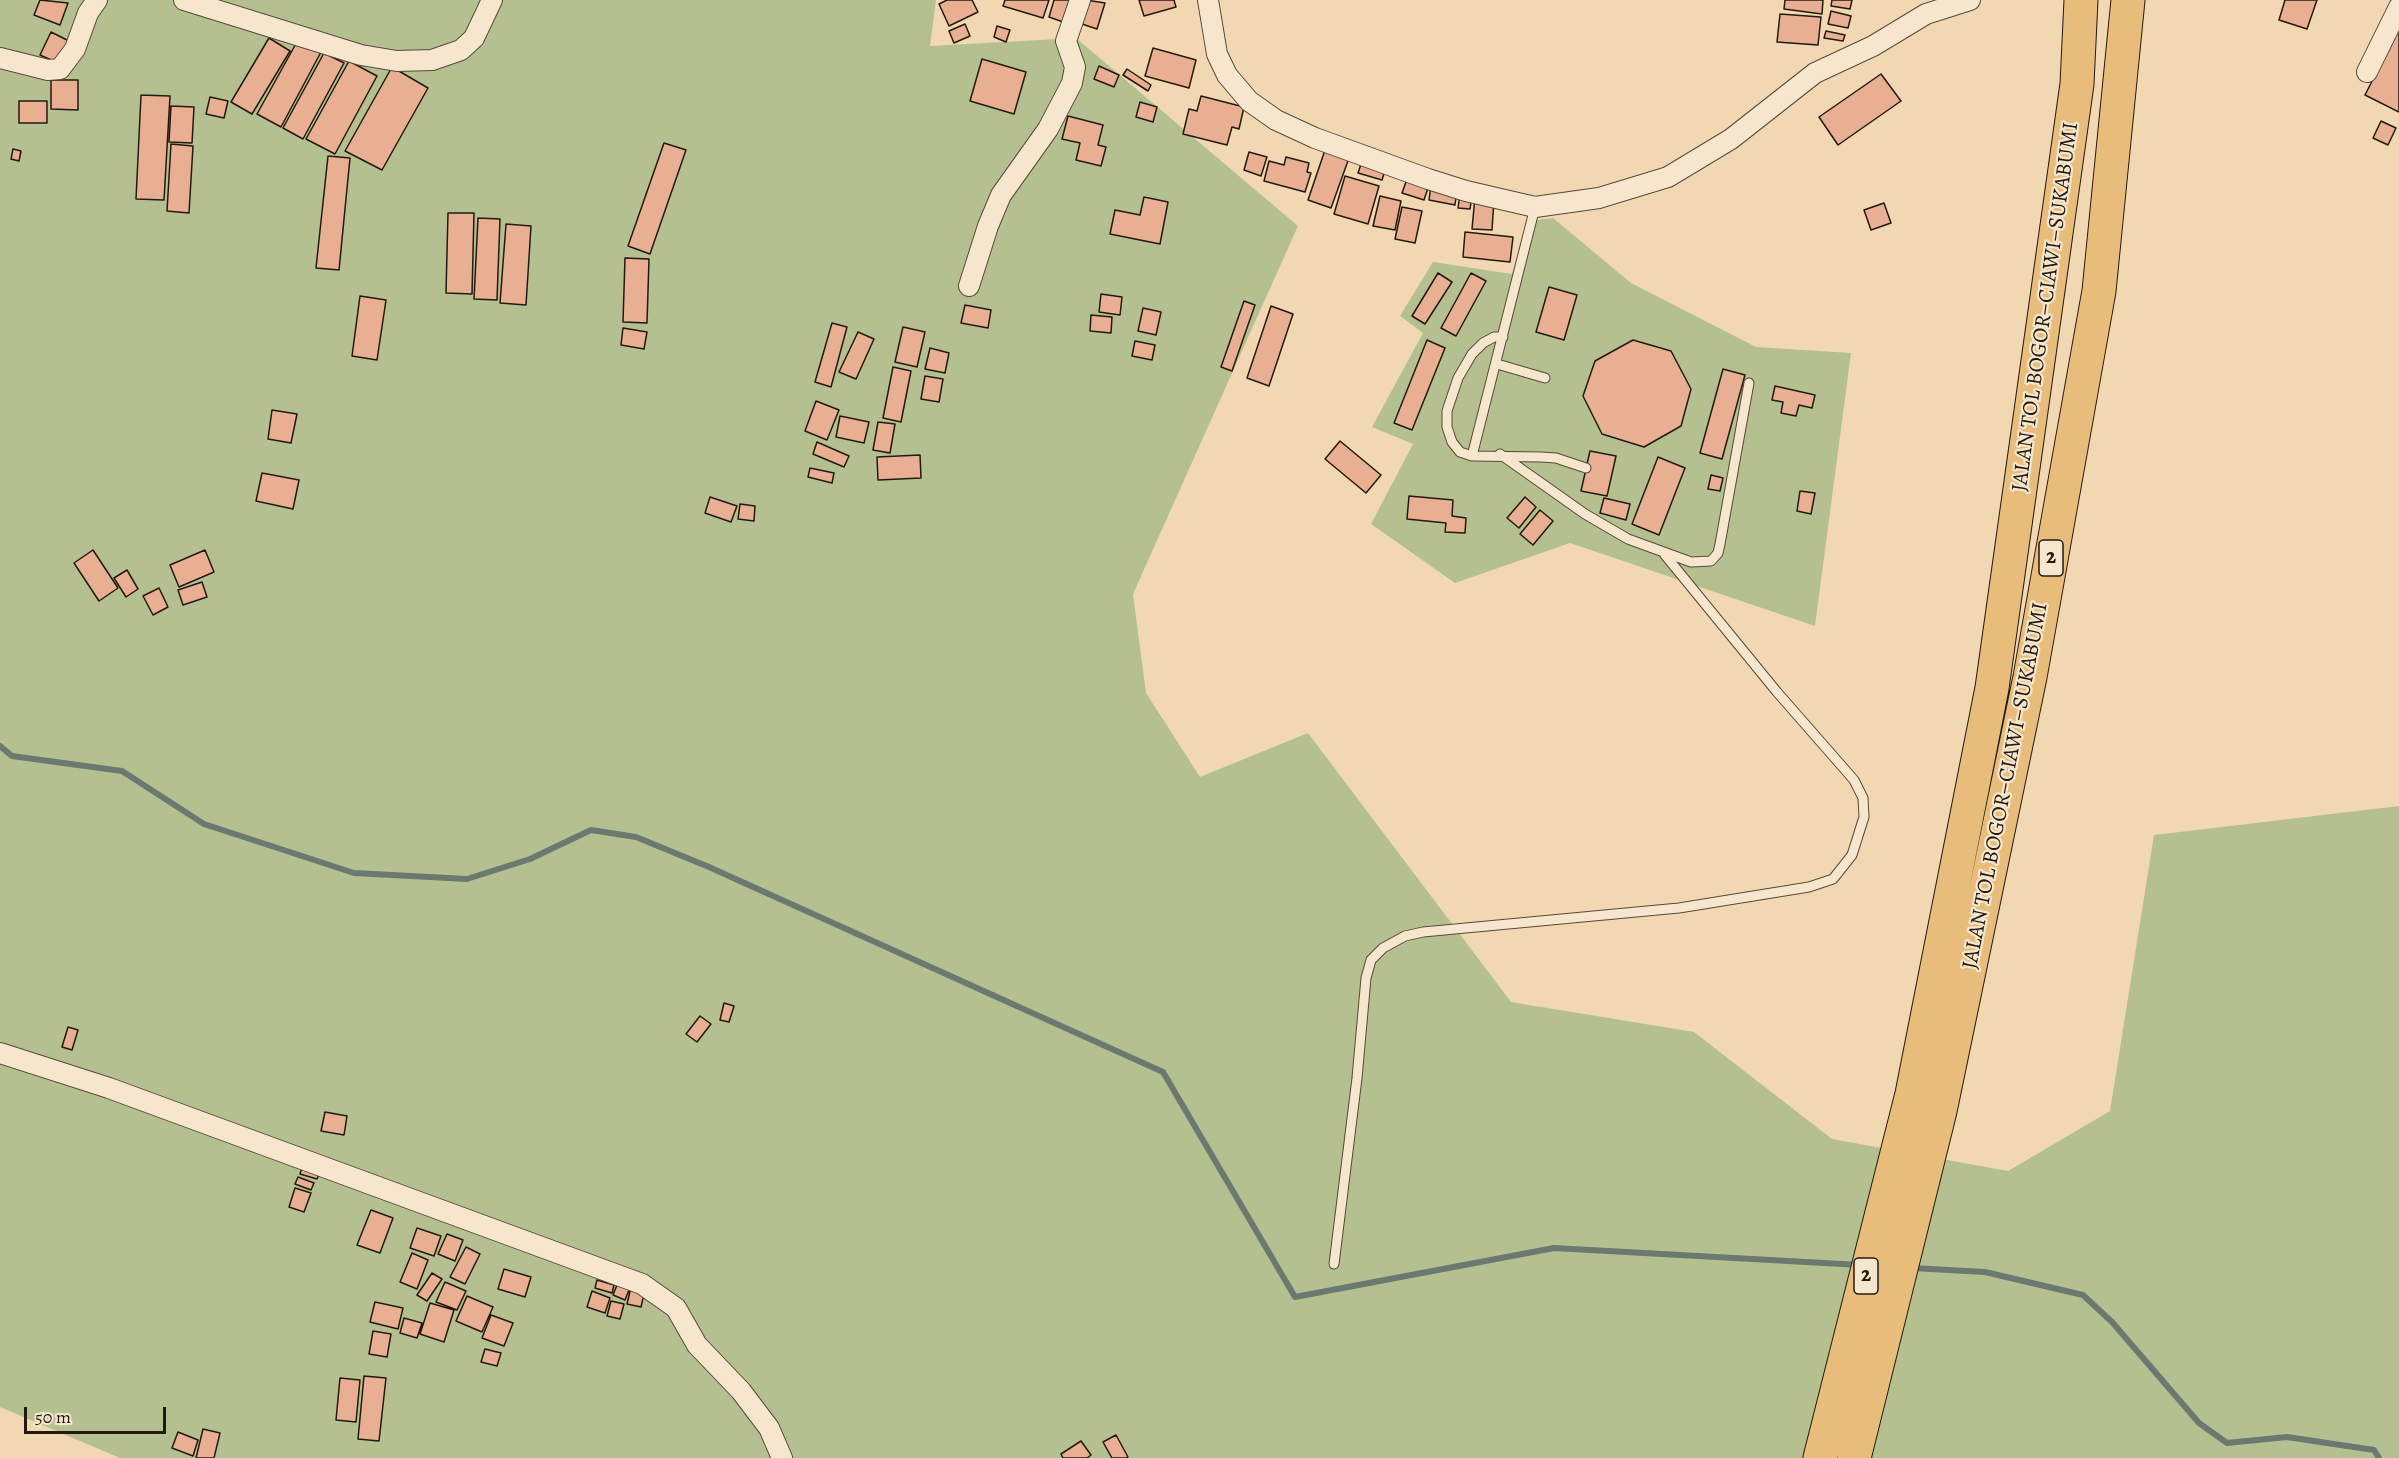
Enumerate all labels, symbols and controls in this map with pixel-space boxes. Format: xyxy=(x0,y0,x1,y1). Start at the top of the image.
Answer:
street label: JALAN TOL BOGOR–CIAWI–SUKABUMI xyxy=(2007,121,2085,493)
road number: 2 xyxy=(2039,540,2063,576)
street label: JALAN TOL BOGOR–CIAWI–SUKABUMI xyxy=(1957,601,2055,971)
road number: 2 xyxy=(1854,1258,1878,1294)
scale bar xyxy=(27,1395,170,1433)
text: 50 m xyxy=(35,1405,71,1429)

